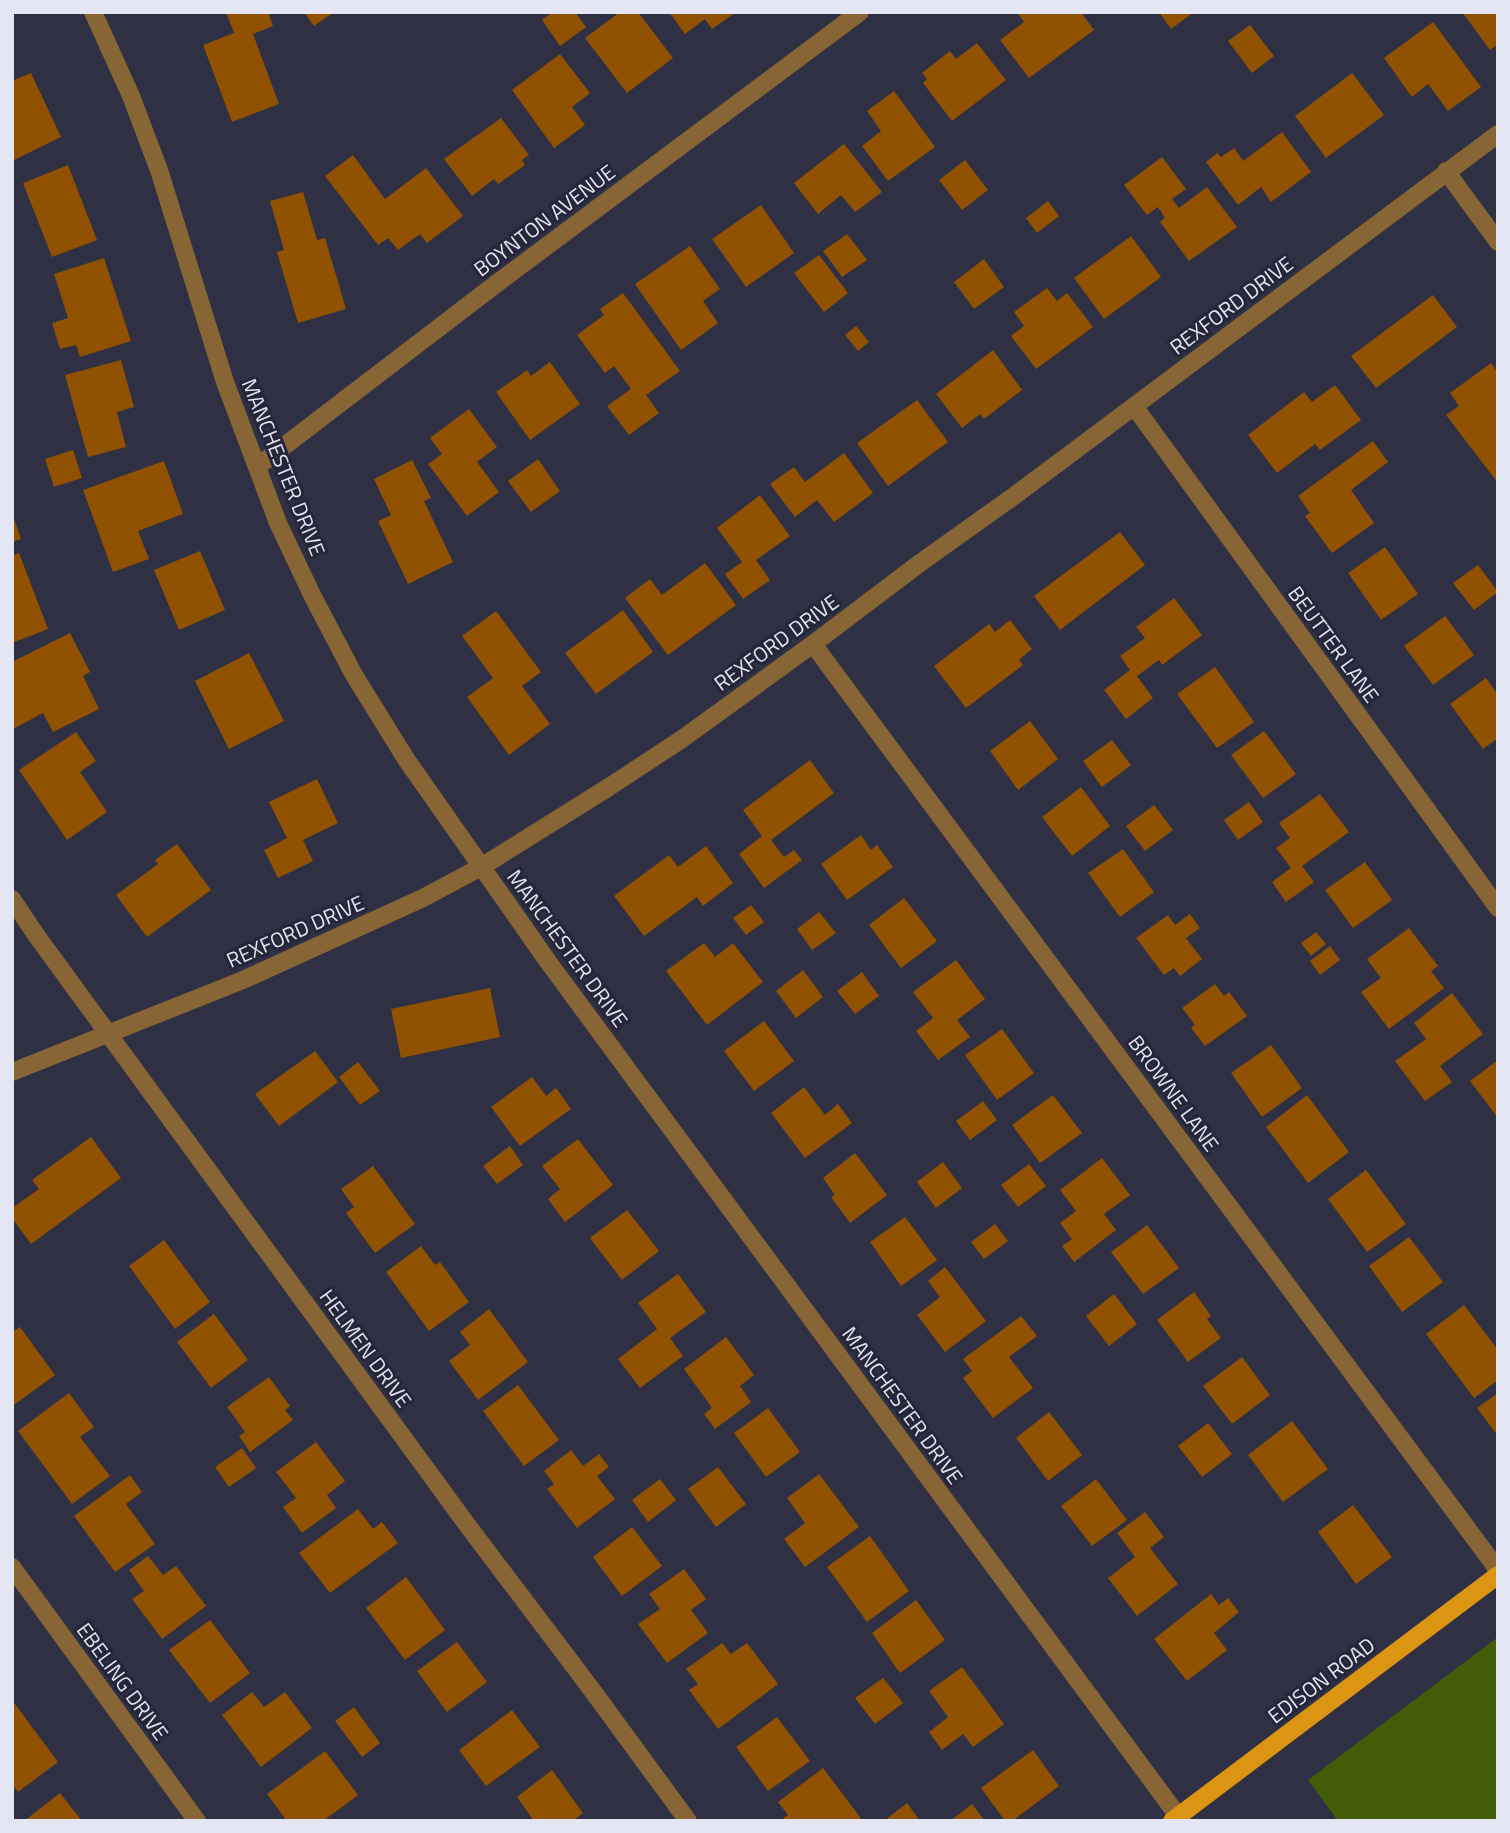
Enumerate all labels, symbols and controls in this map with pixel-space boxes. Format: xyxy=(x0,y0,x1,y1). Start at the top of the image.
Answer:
street label: BOYNTON AVENUE xyxy=(466,156,622,284)
street label: REXFORD DRIVE xyxy=(1162,248,1300,362)
street label: MANCHESTER DRIVE xyxy=(234,374,334,560)
street label: BEUTTER LANE xyxy=(1281,579,1387,709)
street label: REXFORD DRIVE xyxy=(707,586,845,698)
street label: MANCHESTER DRIVE xyxy=(500,862,636,1034)
street label: REXFORD DRIVE xyxy=(221,886,369,976)
street label: BROWNE LANE xyxy=(1121,1028,1227,1158)
street label: HELMEN DRIVE xyxy=(312,1282,420,1414)
street label: MANCHESTER DRIVE xyxy=(835,1319,971,1491)
street label: EBELING DRIVE xyxy=(69,1616,177,1746)
street label: EDISON ROAD xyxy=(1261,1629,1381,1731)

